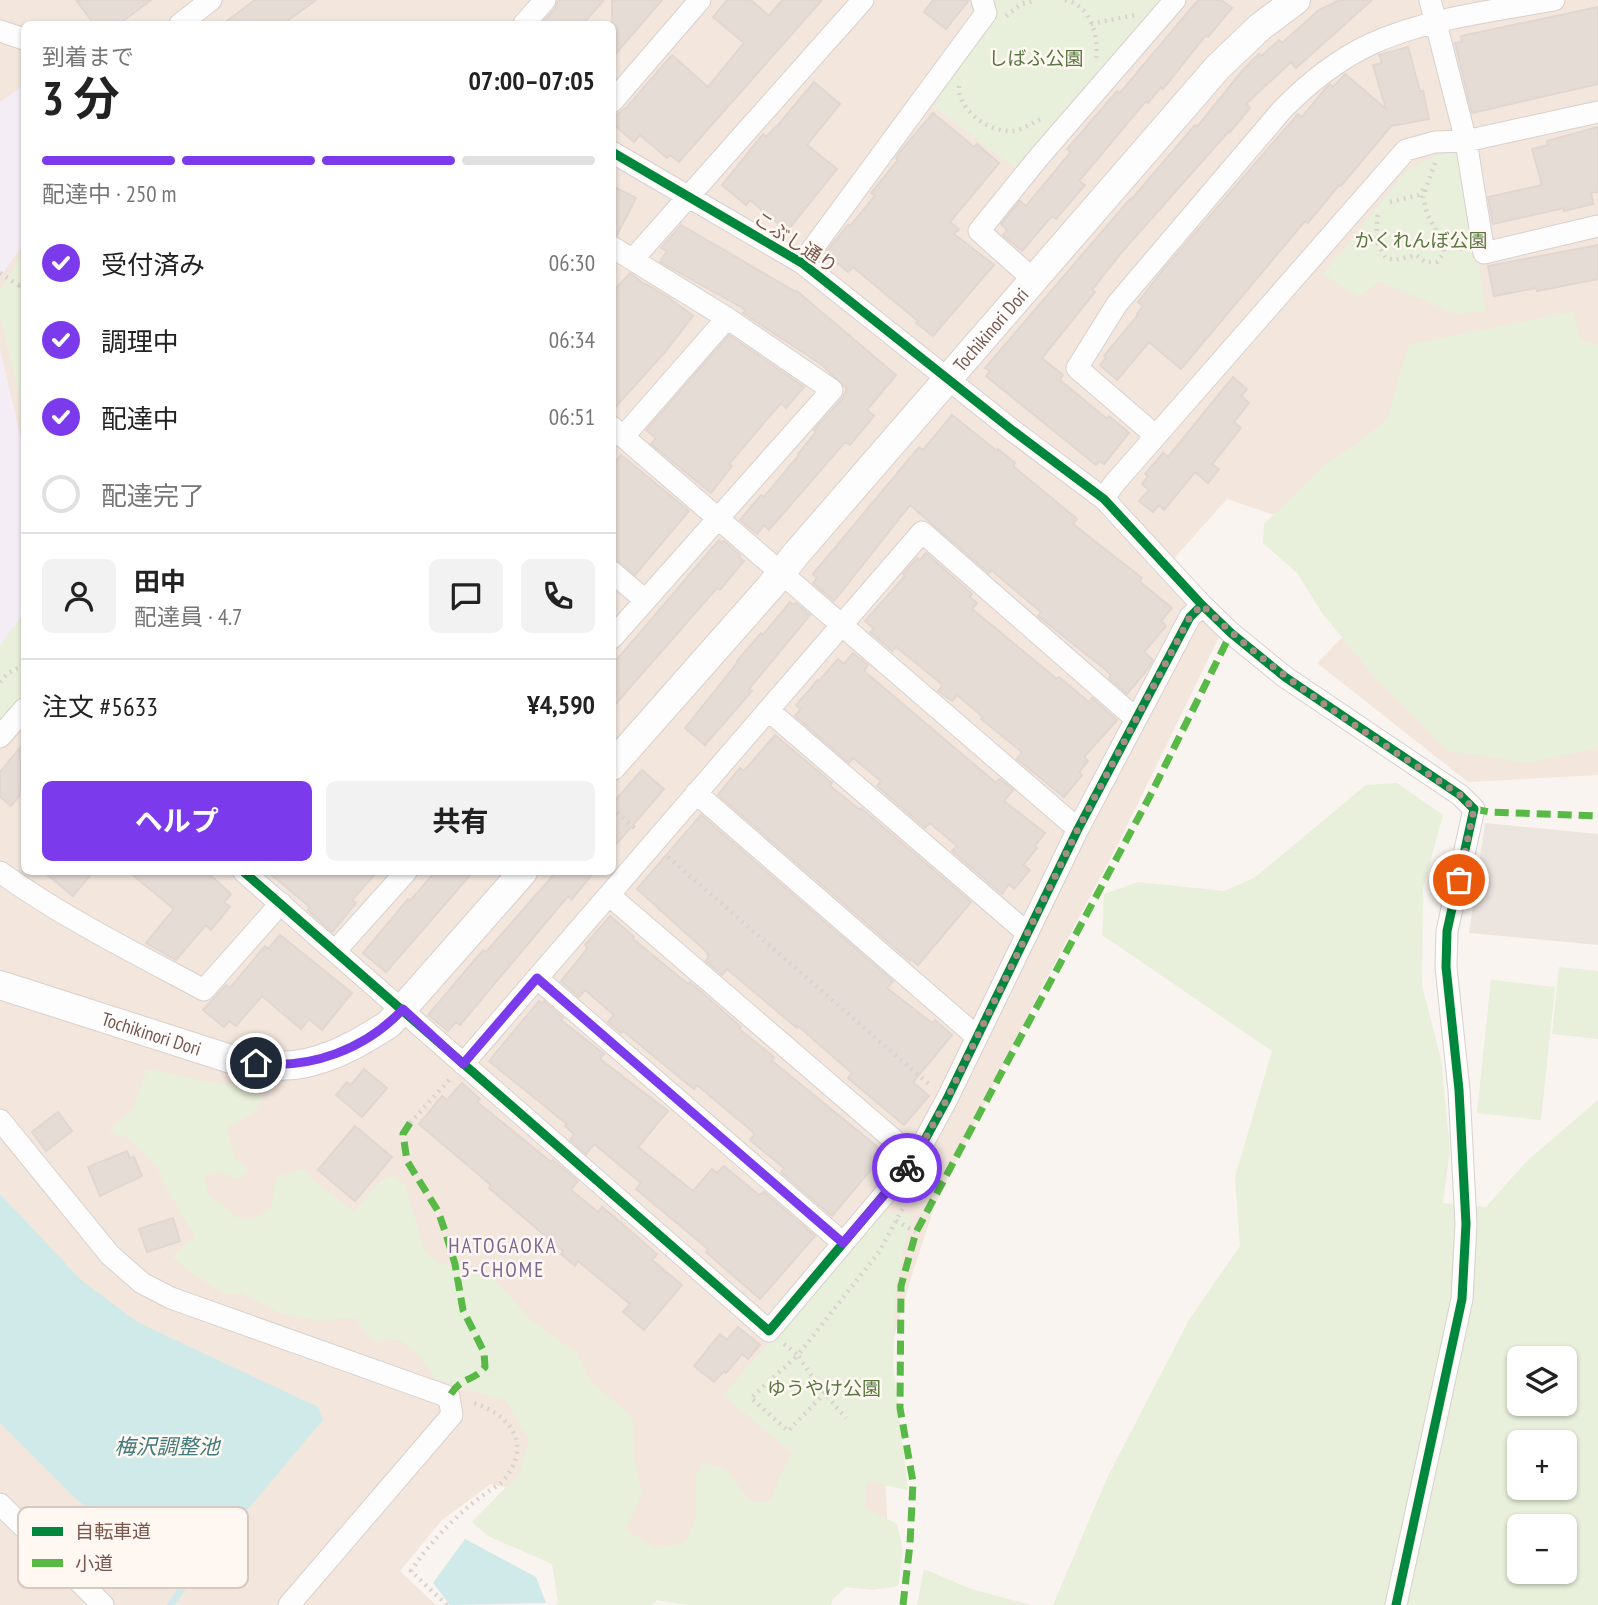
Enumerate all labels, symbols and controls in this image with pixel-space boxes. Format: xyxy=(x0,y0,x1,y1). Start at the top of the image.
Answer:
text: 到着まで xyxy=(42,42,134,71)
park label: しばふ公園 xyxy=(988,46,1084,70)
text: 07:00–07:05 xyxy=(468,64,595,97)
text: 3 分 xyxy=(42,68,119,128)
text: 配達中 · 250 m xyxy=(42,179,177,208)
street label: こぶし通り xyxy=(750,206,842,278)
park label: かくれんぼ公園 xyxy=(1354,228,1488,252)
icon: check xyxy=(42,244,80,282)
text: 受付済み xyxy=(101,248,205,281)
text: 06:30 xyxy=(549,248,595,277)
street label: Tochikinori Dori xyxy=(948,283,1033,376)
icon: check xyxy=(42,321,80,359)
text: 調理中 xyxy=(101,325,179,358)
text: 06:34 xyxy=(549,325,595,354)
icon: check xyxy=(42,398,80,436)
text: 配達中 xyxy=(101,402,179,435)
text: 06:51 xyxy=(549,402,595,431)
text: 配達完了 xyxy=(101,479,205,512)
button: person xyxy=(42,559,116,633)
button: chat xyxy=(429,559,503,633)
button: phone xyxy=(521,559,595,633)
text: 田中 xyxy=(134,565,186,598)
text: 配達員 · 4.7 xyxy=(134,602,242,631)
text: ¥4,590 xyxy=(527,688,595,721)
text: 注文 #5633 xyxy=(42,690,158,723)
button: ヘルプ xyxy=(42,781,312,861)
button: 共有 xyxy=(326,781,595,861)
pin xyxy=(1429,850,1489,910)
icon: bag xyxy=(1440,861,1478,899)
street label: Tochikinori Dori xyxy=(99,1006,204,1061)
pin xyxy=(226,1033,286,1093)
icon: home xyxy=(237,1044,275,1082)
courier xyxy=(872,1133,942,1203)
icon: bike xyxy=(888,1149,926,1187)
district label: HATOGAOKA 5-CHOME xyxy=(448,1232,558,1283)
map controls xyxy=(1507,1346,1577,1584)
button: layers xyxy=(1507,1346,1577,1416)
park label: ゆうやけ公園 xyxy=(767,1376,881,1400)
button: + xyxy=(1507,1430,1577,1500)
water label: 梅沢調整池 xyxy=(115,1433,221,1460)
legend xyxy=(18,1507,248,1588)
button: − xyxy=(1507,1514,1577,1584)
text: 自転車道 xyxy=(75,1519,151,1543)
text: 小道 xyxy=(75,1551,113,1575)

